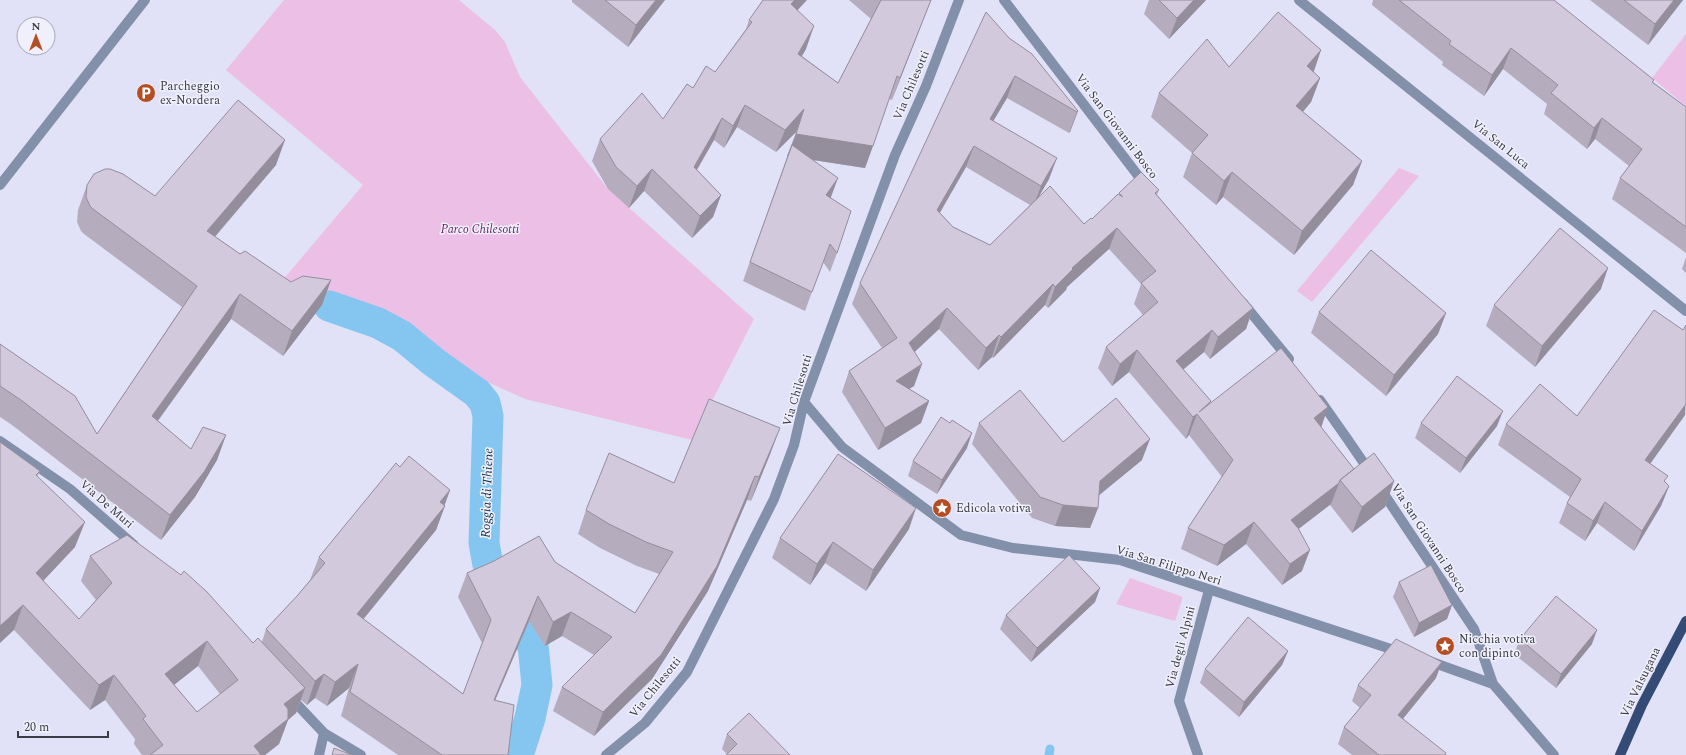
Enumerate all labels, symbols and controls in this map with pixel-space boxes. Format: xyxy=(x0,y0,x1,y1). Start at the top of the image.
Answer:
north arrow xyxy=(16,16,56,56)
text: N xyxy=(32,18,41,35)
street label: Via Chilesotti xyxy=(888,47,935,123)
street label: Via San Giovanni Bosco xyxy=(1071,70,1163,183)
place label: Parcheggio ex-Nordera xyxy=(160,77,220,110)
parking icon: Parcheggio ex-Nordera xyxy=(135,82,157,104)
street label: Via San Luca xyxy=(1468,115,1534,174)
park label: Parco Chilesotti xyxy=(441,220,520,239)
street label: Via Chilesotti xyxy=(778,352,817,428)
water label: Roggia di Thiene xyxy=(475,448,499,538)
street label: Via De Muri xyxy=(75,475,138,533)
street label: Via San Giovanni Bosco xyxy=(1386,480,1471,597)
place icon: Edicola votiva xyxy=(931,497,953,519)
place label: Edicola votiva xyxy=(956,499,1031,518)
street label: Via San Filippo Neri xyxy=(1114,540,1224,591)
street label: Via degli Alpini xyxy=(1160,604,1201,690)
place label: Nicchia votiva con dipinto xyxy=(1459,630,1535,663)
place icon: Nicchia votiva con dipinto xyxy=(1434,635,1456,657)
street label: Via Valsugana xyxy=(1615,644,1666,721)
street label: Via Chilesotti xyxy=(625,652,686,722)
scale bar xyxy=(18,713,108,739)
text: 20 m xyxy=(24,718,49,737)

